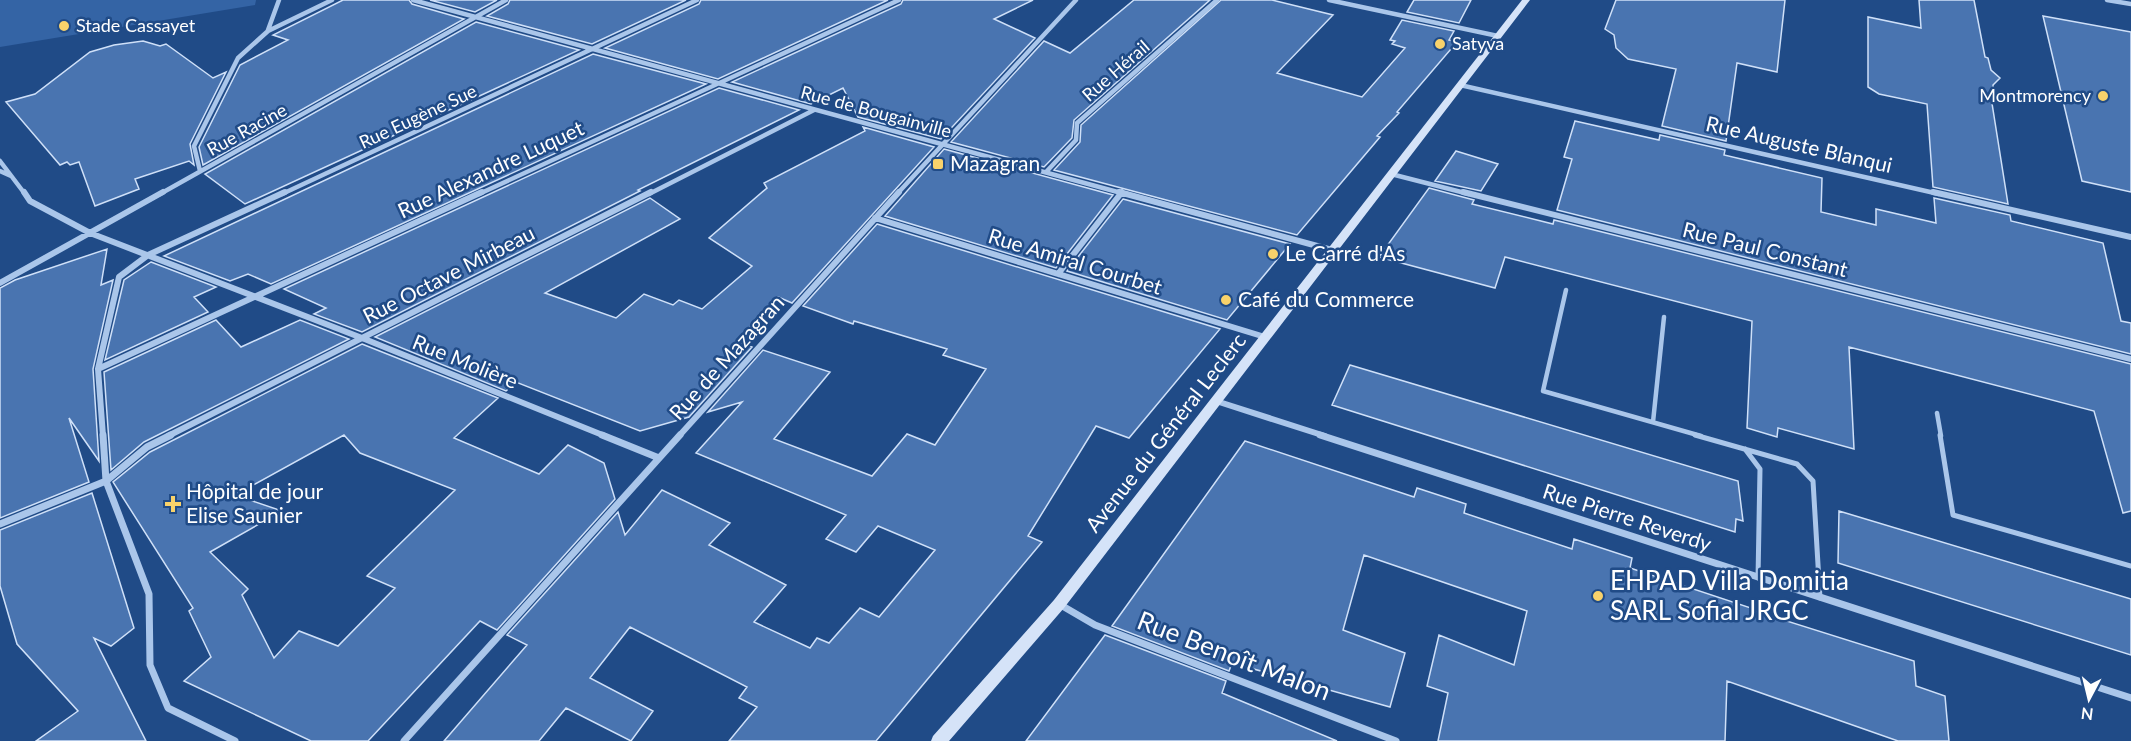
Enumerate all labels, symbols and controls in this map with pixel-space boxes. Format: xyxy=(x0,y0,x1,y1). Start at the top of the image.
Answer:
place label: Stade Cassayet xyxy=(76,14,196,36)
marker: Stade Cassayet xyxy=(57,19,71,33)
place label: Satyva xyxy=(1452,32,1504,54)
street label: Rue Hérail xyxy=(1077,35,1153,105)
marker: Satyva xyxy=(1433,37,1447,51)
street label: Rue Eugène Sue xyxy=(355,79,480,153)
street label: Rue de Bougainville xyxy=(799,80,954,142)
place label: Montmorency xyxy=(1979,84,2092,106)
marker: Montmorency xyxy=(2096,89,2110,103)
street label: Rue Racine xyxy=(203,98,290,160)
street label: Rue Auguste Blanqui xyxy=(1704,110,1895,177)
street label: Rue Alexandre Luquet xyxy=(393,114,588,223)
place label: Mazagran xyxy=(950,150,1040,175)
marker: Mazagran xyxy=(931,157,945,171)
street label: Rue Paul Constant xyxy=(1680,216,1851,281)
street label: Rue Octave Mirbeau xyxy=(358,220,538,328)
street label: Rue Amiral Courbet xyxy=(986,222,1166,299)
place label: Le Carré d'As xyxy=(1285,240,1405,265)
marker: Le Carré d'As xyxy=(1266,247,1280,261)
place label: Café du Commerce xyxy=(1238,286,1414,311)
street label: Rue de Mazagran xyxy=(663,289,788,425)
marker: Café du Commerce xyxy=(1219,293,1233,307)
street label: Rue Molière xyxy=(409,328,522,393)
street label: Avenue du Général Leclerc xyxy=(1079,328,1250,537)
place label: Hôpital de jour Elise Saunier xyxy=(186,478,324,527)
street label: Rue Pierre Reverdy xyxy=(1540,478,1715,556)
marker: Hôpital de jour Elise Saunier xyxy=(164,495,182,513)
place label: EHPAD Villa Domitia SARL Sofial JRGC xyxy=(1610,564,1849,626)
marker: EHPAD Villa Domitia SARL Sofial JRGC xyxy=(1591,589,1605,603)
street label: Rue Benoît Malon xyxy=(1133,603,1336,707)
north arrow xyxy=(2059,669,2119,729)
text: N xyxy=(2080,704,2094,725)

